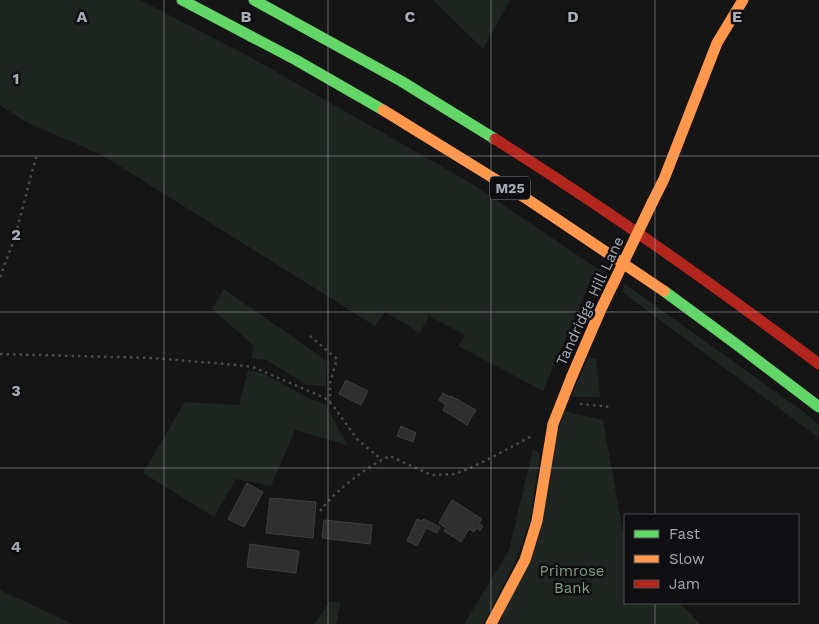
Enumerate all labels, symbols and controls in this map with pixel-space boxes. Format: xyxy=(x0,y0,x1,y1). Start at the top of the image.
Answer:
text: A xyxy=(77,7,88,26)
text: B xyxy=(241,7,252,26)
text: C xyxy=(405,7,416,26)
text: D xyxy=(567,7,579,26)
text: E xyxy=(732,7,742,26)
text: 1 xyxy=(13,69,19,88)
road number: M25 xyxy=(490,177,530,200)
text: 2 xyxy=(11,225,21,244)
street label: Tandridge Hill Lane xyxy=(552,234,628,368)
text: 3 xyxy=(11,381,21,400)
legend xyxy=(624,514,799,604)
text: Fast xyxy=(669,525,701,543)
text: 4 xyxy=(11,537,21,556)
text: Slow xyxy=(669,550,705,568)
park label: Primrose Bank xyxy=(540,562,605,597)
text: Jam xyxy=(669,575,700,593)

